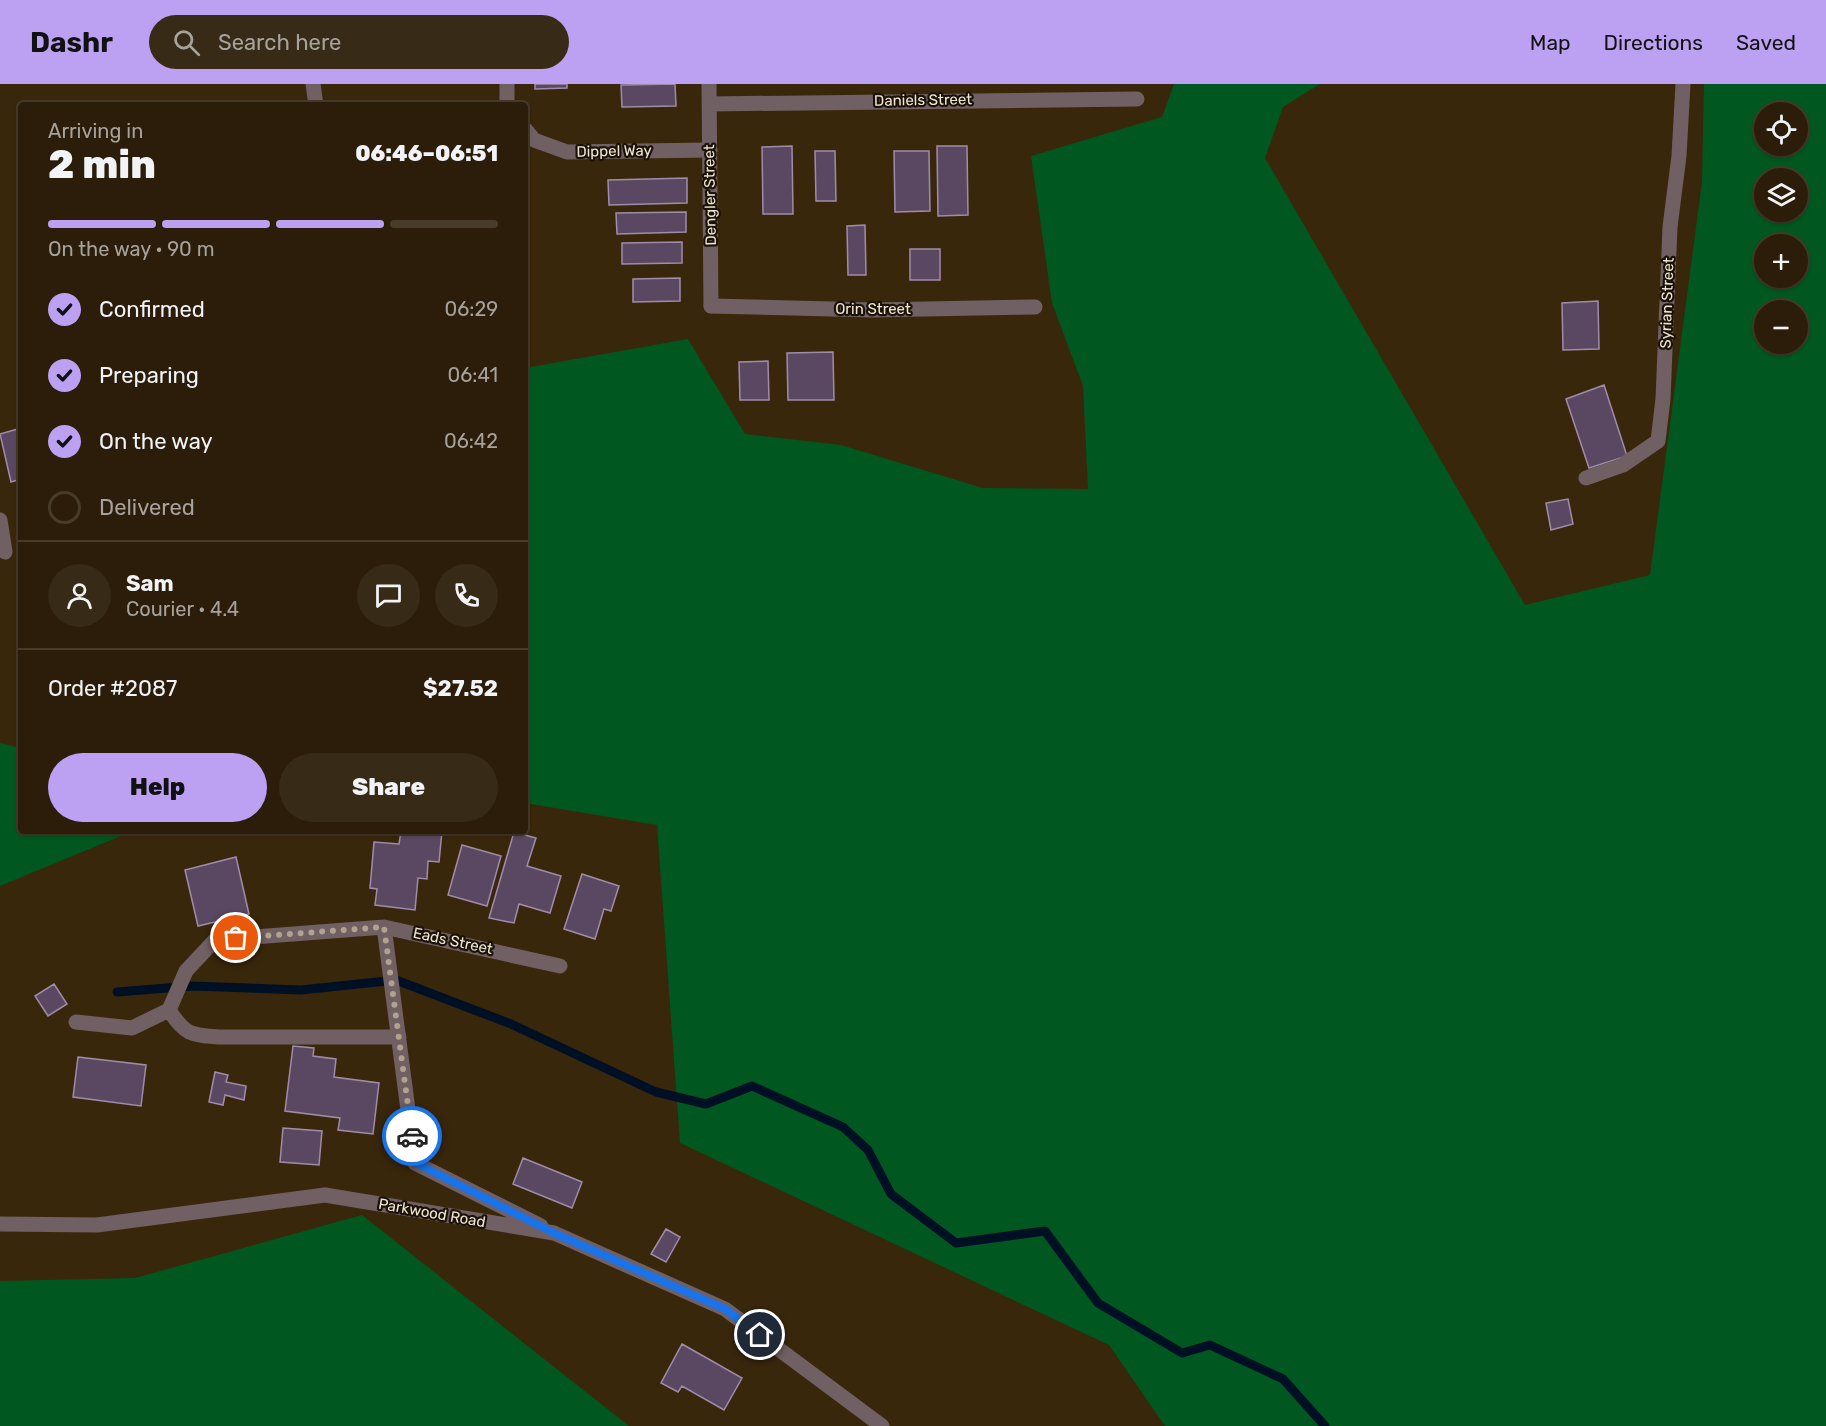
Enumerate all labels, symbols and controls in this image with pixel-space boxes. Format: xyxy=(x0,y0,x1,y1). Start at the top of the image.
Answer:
search box xyxy=(149,15,569,69)
text: Dashr xyxy=(30,26,113,59)
icon: search xyxy=(170,26,203,59)
text: Search here xyxy=(218,29,341,56)
text: Map xyxy=(1530,30,1571,55)
text: Directions xyxy=(1604,30,1703,55)
text: Saved xyxy=(1736,30,1796,55)
street label: Daniels Street xyxy=(874,90,972,110)
map controls xyxy=(1754,102,1808,354)
button: locate xyxy=(1754,102,1808,156)
text: Arriving in xyxy=(48,119,143,143)
text: 06:46–06:51 xyxy=(355,140,498,167)
street label: Dippel Way xyxy=(576,141,652,161)
text: 2 min xyxy=(48,142,156,188)
street label: Dengler Street xyxy=(700,144,720,246)
button: layers xyxy=(1754,168,1808,222)
button: + xyxy=(1754,234,1808,288)
text: On the way · 90 m xyxy=(48,237,214,261)
street label: Syrian Street xyxy=(1656,257,1678,349)
icon: check xyxy=(48,293,81,326)
text: Confirmed xyxy=(99,296,205,323)
text: 06:29 xyxy=(445,297,498,321)
street label: Orin Street xyxy=(835,300,911,318)
button: − xyxy=(1754,300,1808,354)
icon: check xyxy=(48,359,81,392)
text: Preparing xyxy=(99,362,199,389)
text: 06:41 xyxy=(448,363,498,387)
icon: check xyxy=(48,425,81,458)
text: On the way xyxy=(99,428,213,455)
text: 06:42 xyxy=(444,429,498,453)
text: Delivered xyxy=(99,494,195,521)
button: person xyxy=(48,564,111,627)
button: chat xyxy=(357,564,420,627)
button: phone xyxy=(435,564,498,627)
text: Sam xyxy=(126,570,174,597)
text: Courier · 4.4 xyxy=(126,597,239,621)
text: Order #2087 xyxy=(48,675,177,702)
text: $27.52 xyxy=(423,675,498,702)
button: Help xyxy=(48,753,267,822)
button: Share xyxy=(279,753,498,822)
pin xyxy=(210,912,261,963)
icon: bag xyxy=(219,921,252,954)
street label: Eads Street xyxy=(412,924,495,958)
courier xyxy=(382,1106,442,1166)
icon: car xyxy=(396,1120,429,1153)
street label: Parkwood Road xyxy=(377,1195,487,1231)
pin xyxy=(734,1309,785,1360)
icon: home xyxy=(743,1318,776,1351)

